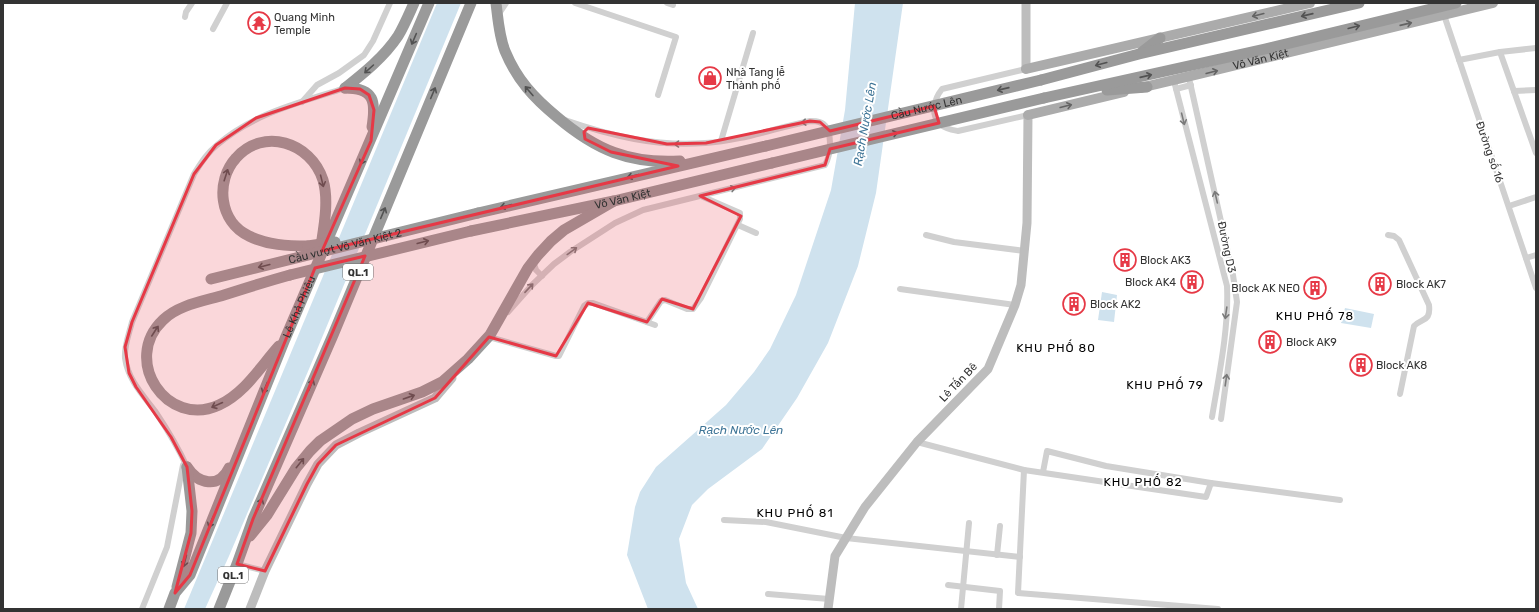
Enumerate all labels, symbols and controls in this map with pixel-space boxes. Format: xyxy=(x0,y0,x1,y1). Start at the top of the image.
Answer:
temple icon: Quang Minh Temple xyxy=(246,10,272,36)
place label: Quang Minh Temple xyxy=(274,11,335,37)
one-way arrow xyxy=(1252,12,1265,20)
one-way arrow xyxy=(1301,12,1314,19)
one-way arrow xyxy=(1399,20,1412,27)
one-way arrow xyxy=(1347,23,1360,31)
one-way arrow xyxy=(410,32,417,44)
street label: Võ Văn Kiệt xyxy=(1231,46,1291,73)
one-way arrow xyxy=(1095,61,1108,69)
one-way arrow xyxy=(364,64,374,74)
shop icon: Nhà Tang lễ Thành phố xyxy=(697,65,723,91)
place label: Nhà Tang lễ Thành phố xyxy=(726,66,785,92)
one-way arrow xyxy=(1205,68,1218,75)
one-way arrow xyxy=(1139,71,1152,79)
water label: Rạch Nước Lên xyxy=(851,81,879,167)
one-way arrow xyxy=(524,86,533,96)
one-way arrow xyxy=(997,86,1010,94)
one-way arrow xyxy=(430,88,437,100)
street label: Cầu Nước Lên xyxy=(890,93,963,123)
one-way arrow xyxy=(1059,102,1072,109)
one-way arrow xyxy=(1180,112,1188,125)
one-way arrow xyxy=(801,118,814,126)
street label: Đường số 16 xyxy=(1473,119,1507,185)
one-way arrow xyxy=(885,130,898,138)
one-way arrow xyxy=(674,140,687,148)
one-way arrow xyxy=(359,152,366,164)
one-way arrow xyxy=(223,168,230,181)
one-way arrow xyxy=(626,173,639,181)
one-way arrow xyxy=(319,174,327,187)
one-way arrow xyxy=(723,184,736,192)
street label: Võ Văn Kiệt xyxy=(593,186,653,212)
one-way arrow xyxy=(1211,191,1219,204)
one-way arrow xyxy=(500,203,513,211)
one-way arrow xyxy=(379,208,387,220)
street label: Đường D3 xyxy=(1215,220,1238,274)
street label: Cầu vượt Võ Văn Kiệt 2 xyxy=(287,226,403,267)
one-way arrow xyxy=(416,238,429,246)
one-way arrow xyxy=(566,247,577,255)
building icon: Block AK3 xyxy=(1112,247,1138,273)
place label: Block AK3 xyxy=(1140,254,1191,267)
one-way arrow xyxy=(258,263,271,270)
road number: QL.1 xyxy=(343,264,373,280)
building icon: Block AK4 xyxy=(1179,269,1205,295)
building icon: Block AK7 xyxy=(1367,271,1393,297)
street label: Lê Khả Phiêu xyxy=(280,274,318,340)
building icon: Block AK NEO xyxy=(1302,275,1328,301)
place label: Block AK4 xyxy=(1125,276,1176,289)
place label: Block AK7 xyxy=(1396,278,1446,291)
place label: Block AK NEO xyxy=(1231,282,1300,295)
one-way arrow xyxy=(524,283,534,293)
building icon: Block AK2 xyxy=(1061,291,1087,317)
place label: Block AK2 xyxy=(1090,298,1141,311)
one-way arrow xyxy=(1223,306,1230,319)
district label: KHU PHỐ 78 xyxy=(1276,307,1354,323)
one-way arrow xyxy=(151,325,159,337)
building icon: Block AK9 xyxy=(1257,329,1283,355)
place label: Block AK9 xyxy=(1286,336,1337,349)
district label: KHU PHỐ 80 xyxy=(1016,339,1096,355)
building icon: Block AK8 xyxy=(1348,352,1374,378)
street label: Lê Tấn Bê xyxy=(936,359,980,404)
place label: Block AK8 xyxy=(1376,359,1427,372)
one-way arrow xyxy=(1222,374,1230,387)
district label: KHU PHỐ 79 xyxy=(1126,376,1204,392)
one-way arrow xyxy=(308,380,315,392)
one-way arrow xyxy=(261,382,268,394)
one-way arrow xyxy=(403,392,415,400)
one-way arrow xyxy=(212,402,224,409)
water label: Rạch Nước Lên xyxy=(699,423,783,437)
one-way arrow xyxy=(296,458,304,469)
district label: KHU PHỐ 82 xyxy=(1103,473,1183,489)
one-way arrow xyxy=(256,499,264,511)
district label: KHU PHỐ 81 xyxy=(756,504,834,520)
one-way arrow xyxy=(207,516,215,528)
one-way arrow xyxy=(180,554,188,567)
road number: QL.1 xyxy=(218,567,248,583)

